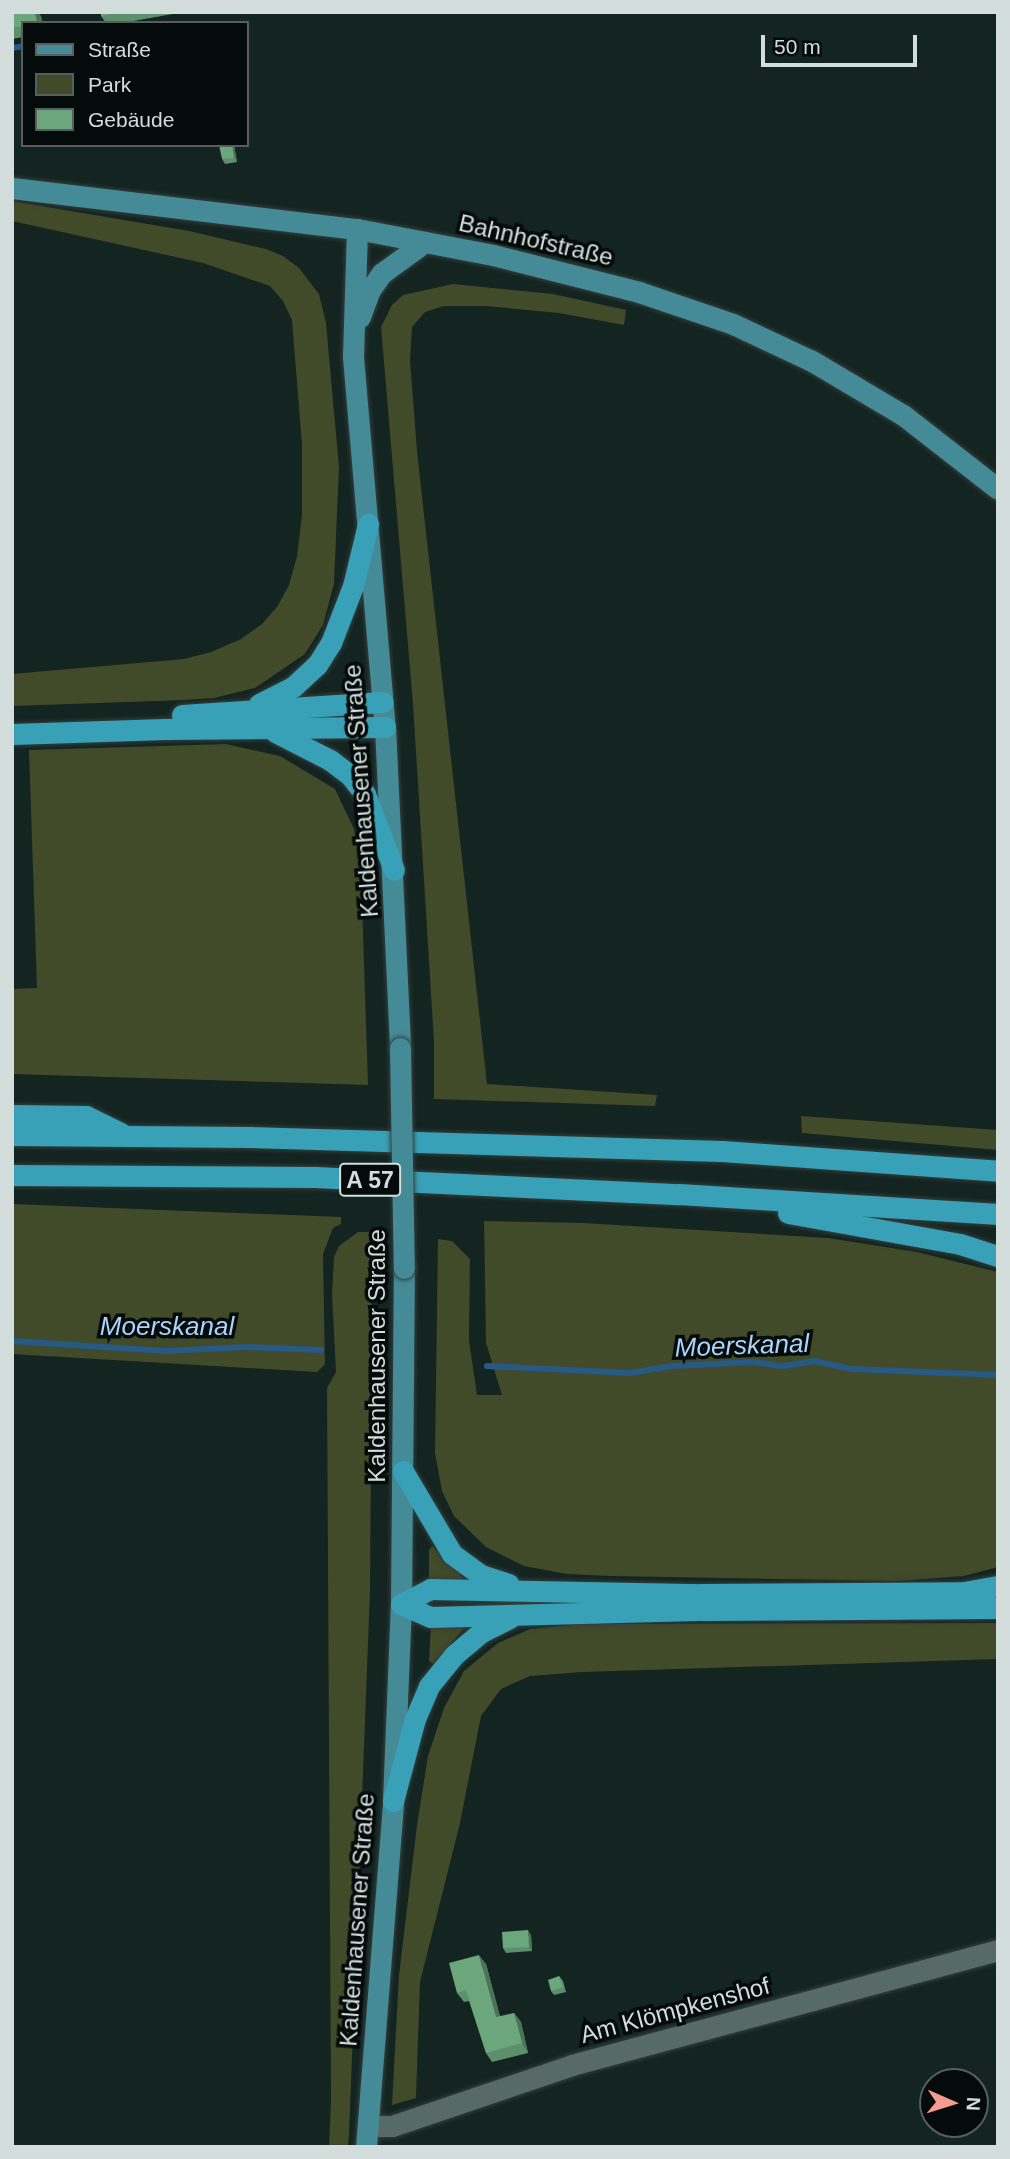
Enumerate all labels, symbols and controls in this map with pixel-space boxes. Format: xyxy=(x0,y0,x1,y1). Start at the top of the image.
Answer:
legend xyxy=(21,21,248,147)
scale bar xyxy=(765,21,921,65)
text: 50 m xyxy=(774,35,821,58)
text: Straße xyxy=(88,38,151,61)
text: Park xyxy=(88,73,131,96)
text: Gebäude xyxy=(88,108,174,131)
street label: Bahnhofstraße xyxy=(456,208,616,272)
street label: Kaldenhausener Straße xyxy=(338,664,384,918)
road number: A 57 xyxy=(338,1161,402,1200)
street label: Kaldenhausener Straße xyxy=(363,1229,391,1483)
water label: Moerskanal xyxy=(100,1311,234,1343)
water label: Moerskanal xyxy=(674,1328,810,1364)
street label: Kaldenhausener Straße xyxy=(334,1793,380,2047)
street label: Am Klömpkenshof xyxy=(577,1971,773,2049)
north arrow xyxy=(919,2068,989,2138)
text: N xyxy=(963,2097,984,2111)

